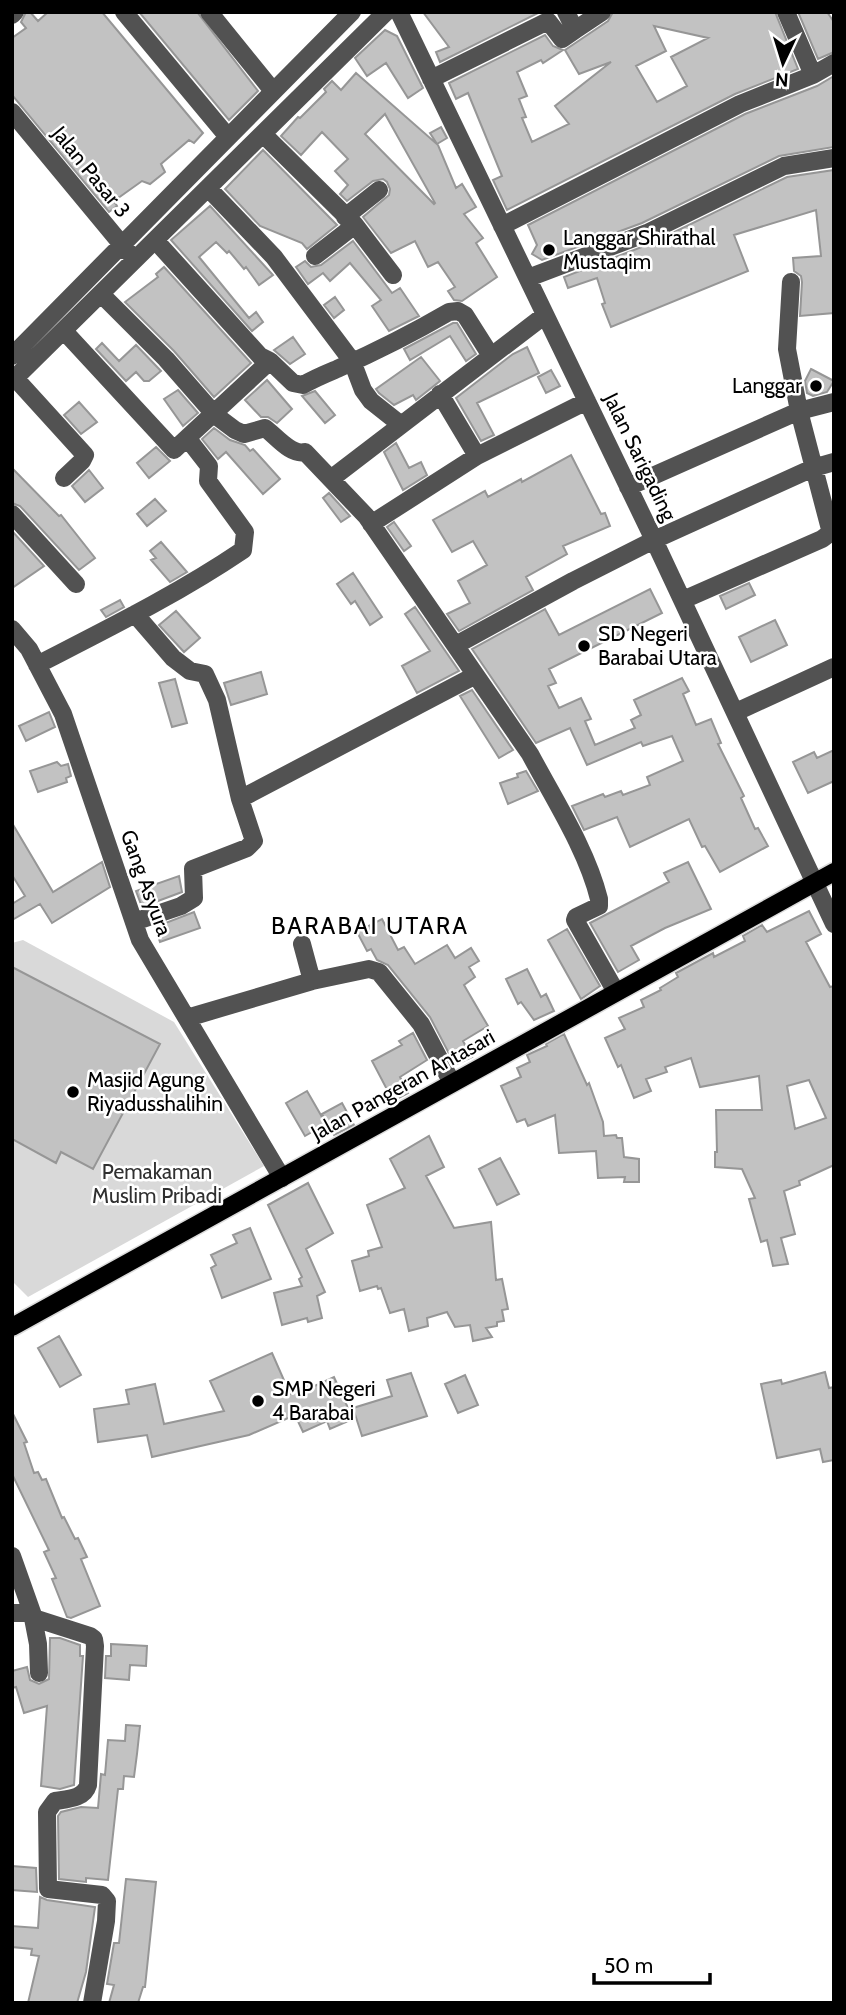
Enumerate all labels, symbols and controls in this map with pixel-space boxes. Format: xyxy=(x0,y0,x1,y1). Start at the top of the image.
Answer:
north arrow xyxy=(748,28,818,98)
text: N xyxy=(774,68,789,91)
street label: Jalan Pasar 3 xyxy=(46,120,136,222)
place label: Langgar Shirathal Mustaqim xyxy=(563,225,716,274)
marker: Langgar Shirathal Mustaqim xyxy=(541,242,557,258)
place label: Langgar xyxy=(732,373,802,398)
marker: Langgar xyxy=(808,378,824,394)
street label: Jalan Sarigading xyxy=(598,388,682,525)
place label: SD Negeri Barabai Utara xyxy=(598,621,717,670)
marker: SD Negeri Barabai Utara xyxy=(576,638,592,654)
street label: Gang Asyura xyxy=(116,826,177,939)
district label: BARABAI UTARA xyxy=(271,911,469,940)
street label: Jalan Pangeran Antasari xyxy=(306,1024,499,1146)
place label: Masjid Agung Riyadusshalihin xyxy=(87,1067,223,1116)
marker: Masjid Agung Riyadusshalihin xyxy=(65,1084,81,1100)
park label: Pemakaman Muslim Pribadi xyxy=(92,1159,222,1208)
place label: SMP Negeri 4 Barabai xyxy=(272,1376,376,1425)
marker: SMP Negeri 4 Barabai xyxy=(250,1393,266,1409)
scale bar xyxy=(594,1941,710,1985)
text: 50 m xyxy=(604,1953,653,1978)

